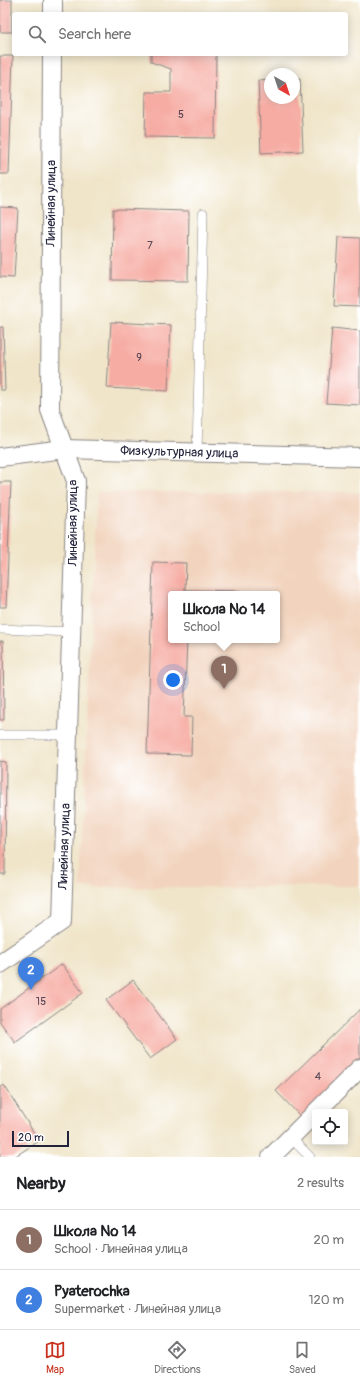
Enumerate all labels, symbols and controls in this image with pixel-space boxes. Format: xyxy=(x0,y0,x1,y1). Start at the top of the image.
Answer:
search box xyxy=(12,12,348,56)
icon: search xyxy=(26,23,48,45)
text: Search here xyxy=(58,25,131,44)
north arrow xyxy=(264,68,300,104)
house number: 5 xyxy=(178,108,184,121)
street label: Линейная улица xyxy=(43,160,59,248)
house number: 7 xyxy=(147,239,153,252)
house number: 9 xyxy=(136,351,142,364)
street label: Физкультурная улица xyxy=(120,443,239,462)
street label: Линейная улица xyxy=(65,480,81,567)
popup xyxy=(168,591,280,643)
text: Школа № 14 xyxy=(183,600,265,619)
text: School xyxy=(183,619,220,635)
pin: 1 xyxy=(211,656,237,689)
your location xyxy=(163,670,183,690)
street label: Линейная улица xyxy=(55,803,74,891)
pin: 2 xyxy=(18,957,44,990)
house number: 15 xyxy=(36,995,46,1008)
house number: 4 xyxy=(315,1070,322,1083)
map controls xyxy=(312,1109,348,1145)
button: locate xyxy=(312,1109,348,1145)
scale bar xyxy=(12,1129,69,1148)
text: 20 m xyxy=(18,1131,44,1144)
text: Nearby xyxy=(16,1173,65,1194)
text: 2 results xyxy=(297,1175,344,1191)
text: Школа № 14 xyxy=(54,1222,136,1241)
text: 1 xyxy=(26,1232,32,1248)
text: 20 m xyxy=(313,1232,344,1248)
text: School · Линейная улица xyxy=(54,1241,188,1257)
text: Pyaterochka xyxy=(54,1282,130,1301)
text: 2 xyxy=(25,1292,33,1308)
text: 120 m xyxy=(308,1292,344,1308)
text: Supermarket · Линейная улица xyxy=(54,1301,221,1317)
tab: Map xyxy=(44,1339,66,1376)
tab: Directions xyxy=(154,1339,201,1376)
tab: Saved xyxy=(289,1339,316,1376)

